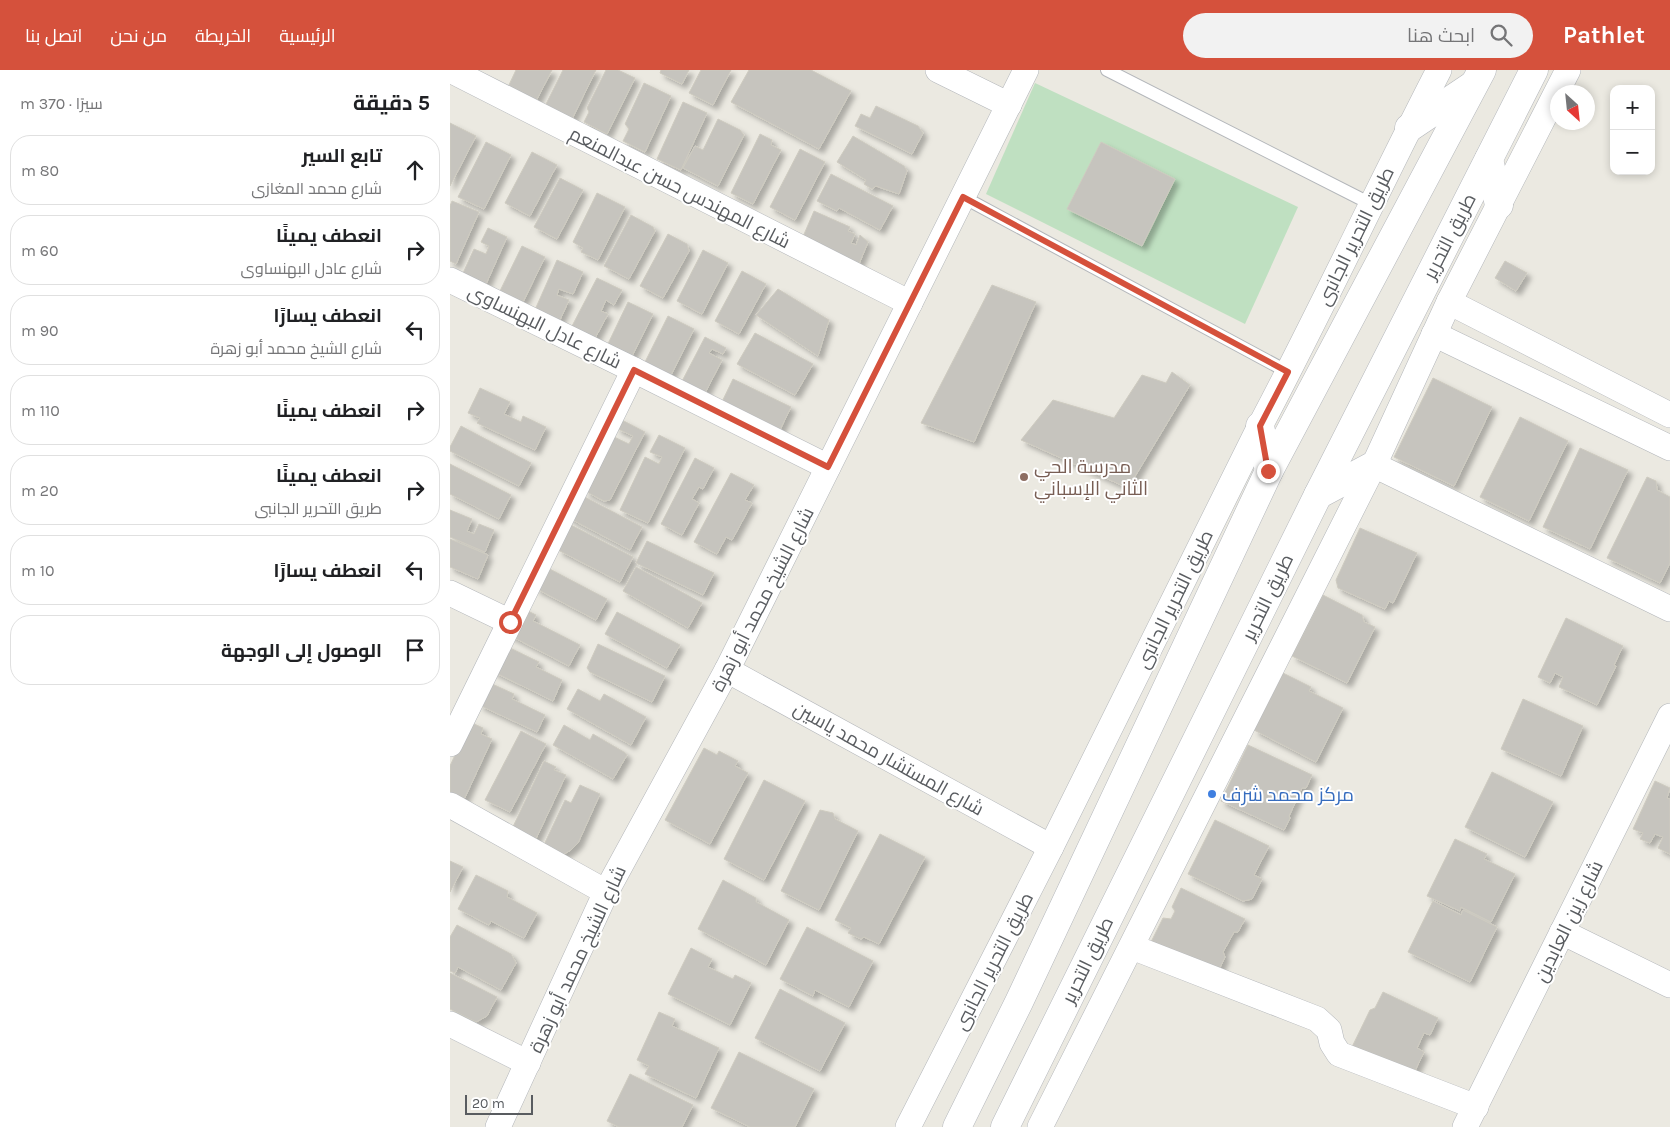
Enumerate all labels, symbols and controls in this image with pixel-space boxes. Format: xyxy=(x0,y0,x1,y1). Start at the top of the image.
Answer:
search box xyxy=(1183,13,1533,58)
icon: search xyxy=(1487,21,1515,49)
text: Pathlet xyxy=(1563,21,1645,49)
text: اتصل بنا xyxy=(25,25,82,47)
text: من نحن xyxy=(110,25,167,47)
text: الخريطة xyxy=(195,25,251,47)
text: الرئيسية xyxy=(279,25,336,47)
text: ابحث هنا xyxy=(1407,25,1475,47)
north arrow xyxy=(1550,85,1595,130)
map controls xyxy=(1610,85,1655,175)
button: + xyxy=(1610,85,1655,130)
text: 5 دقيقة xyxy=(353,91,430,115)
text: سيرًا · 370 m xyxy=(20,94,103,113)
street label: شارع المهندس حسن عبدالمنعم xyxy=(565,122,794,255)
button: − xyxy=(1610,130,1655,175)
text: تابع السير xyxy=(302,145,382,167)
icon: ahead xyxy=(401,156,429,184)
text: 80 m xyxy=(21,161,59,180)
street label: طريق التحرير الجانبى xyxy=(1313,164,1400,310)
text: شارع محمد المغازى xyxy=(251,179,382,198)
street label: طريق التحرير xyxy=(1418,190,1482,284)
text: انعطف يمينًا xyxy=(276,225,382,247)
icon: right xyxy=(401,236,429,264)
text: 60 m xyxy=(21,241,58,260)
text: شارع عادل البهنساوى xyxy=(241,259,382,278)
street label: شارع عادل البهنساوى xyxy=(463,280,625,375)
text: انعطف يسارًا xyxy=(274,305,382,327)
icon: left xyxy=(401,316,429,344)
text: 90 m xyxy=(21,321,59,340)
text: شارع الشيخ محمد أبو زهرة xyxy=(210,339,382,358)
icon: right xyxy=(401,396,429,424)
text: انعطف يمينًا xyxy=(276,400,382,422)
text: 110 m xyxy=(21,401,60,420)
place label: مدرسة الحي الثاني الإسباني xyxy=(1034,456,1148,503)
route end xyxy=(1257,460,1280,483)
text: انعطف يمينًا xyxy=(276,465,382,487)
marker: مدرسة الحي الثاني الإسباني xyxy=(1018,471,1030,483)
icon: right xyxy=(401,476,429,504)
text: 20 m xyxy=(21,481,59,500)
text: طريق التحرير الجانبى xyxy=(255,499,382,518)
street label: شارع الشيخ محمد أبو زهرة xyxy=(706,503,821,696)
street label: طريق التحرير الجانبى xyxy=(1132,527,1219,673)
street label: طريق التحرير xyxy=(1237,551,1299,646)
icon: left xyxy=(401,556,429,584)
text: انعطف يسارًا xyxy=(274,560,382,582)
text: 10 m xyxy=(21,561,55,580)
route start xyxy=(499,611,522,634)
icon: arrive xyxy=(401,636,429,664)
text: الوصول إلى الوجهة xyxy=(221,640,382,662)
street label: شارع المستشار محمد ياسين xyxy=(789,697,988,822)
place label: مركز محمد شرف xyxy=(1222,784,1354,806)
marker: مركز محمد شرف xyxy=(1206,788,1218,800)
street label: شارع زين العابدين xyxy=(1530,857,1610,987)
street label: شارع الشيخ محمد أبو زهرة xyxy=(524,862,633,1057)
street label: طريق التحرير الجانبى xyxy=(950,889,1039,1034)
street label: طريق التحرير xyxy=(1057,914,1119,1009)
scale bar xyxy=(465,1092,532,1115)
text: 20 m xyxy=(472,1095,505,1112)

